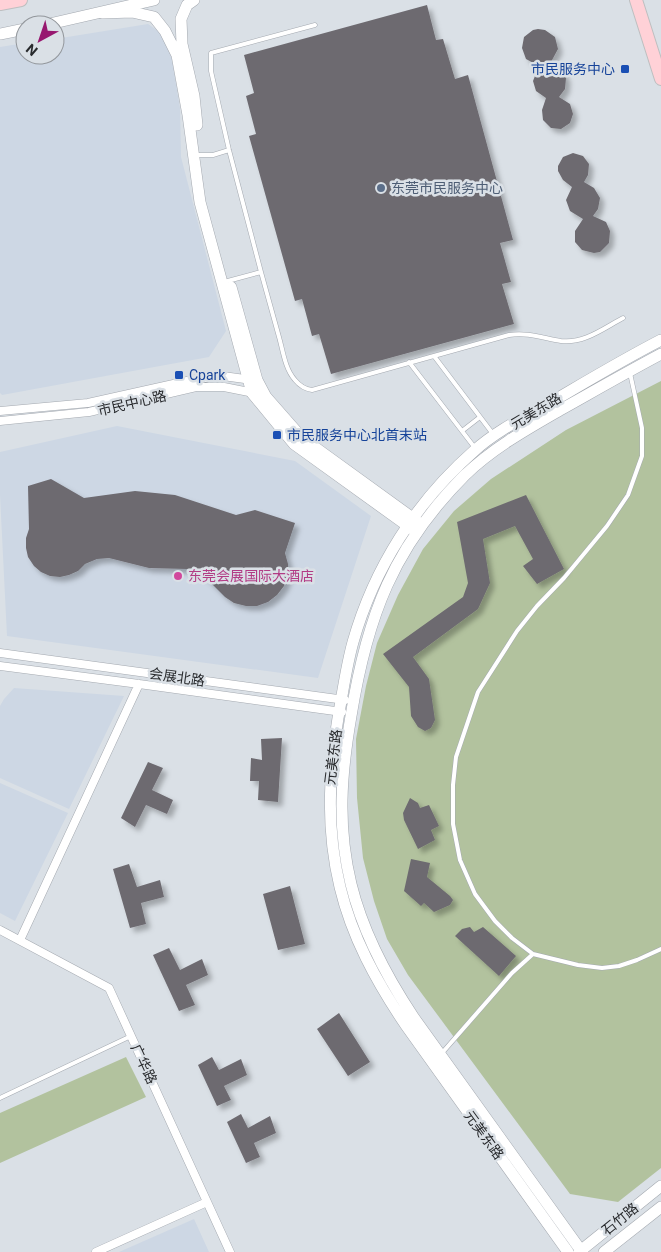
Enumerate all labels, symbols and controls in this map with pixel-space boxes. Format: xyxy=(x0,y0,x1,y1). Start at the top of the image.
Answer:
north arrow xyxy=(15,15,65,65)
text: N xyxy=(23,41,41,59)
place label: 市民服务中心 xyxy=(531,61,615,77)
marker: 市民服务中心 xyxy=(619,63,631,75)
place label: 东莞市民服务中心 xyxy=(391,180,503,196)
marker: 东莞市民服务中心 xyxy=(375,182,387,194)
place label: Cpark xyxy=(189,367,226,383)
marker: Cpark xyxy=(173,369,185,381)
street label: 市民中心路 xyxy=(96,387,168,419)
street label: 元美东路 xyxy=(508,390,564,432)
place label: 市民服务中心北首末站 xyxy=(287,427,427,443)
marker: 市民服务中心北首末站 xyxy=(271,429,283,441)
place label: 东莞会展国际大酒店 xyxy=(188,568,314,584)
marker: 东莞会展国际大酒店 xyxy=(172,570,184,582)
street label: 会展北路 xyxy=(148,665,206,689)
street label: 元美东路 xyxy=(322,728,344,786)
street label: 广华路 xyxy=(128,1042,160,1086)
street label: 元美东路 xyxy=(461,1108,507,1162)
street label: 石竹路 xyxy=(599,1200,641,1238)

